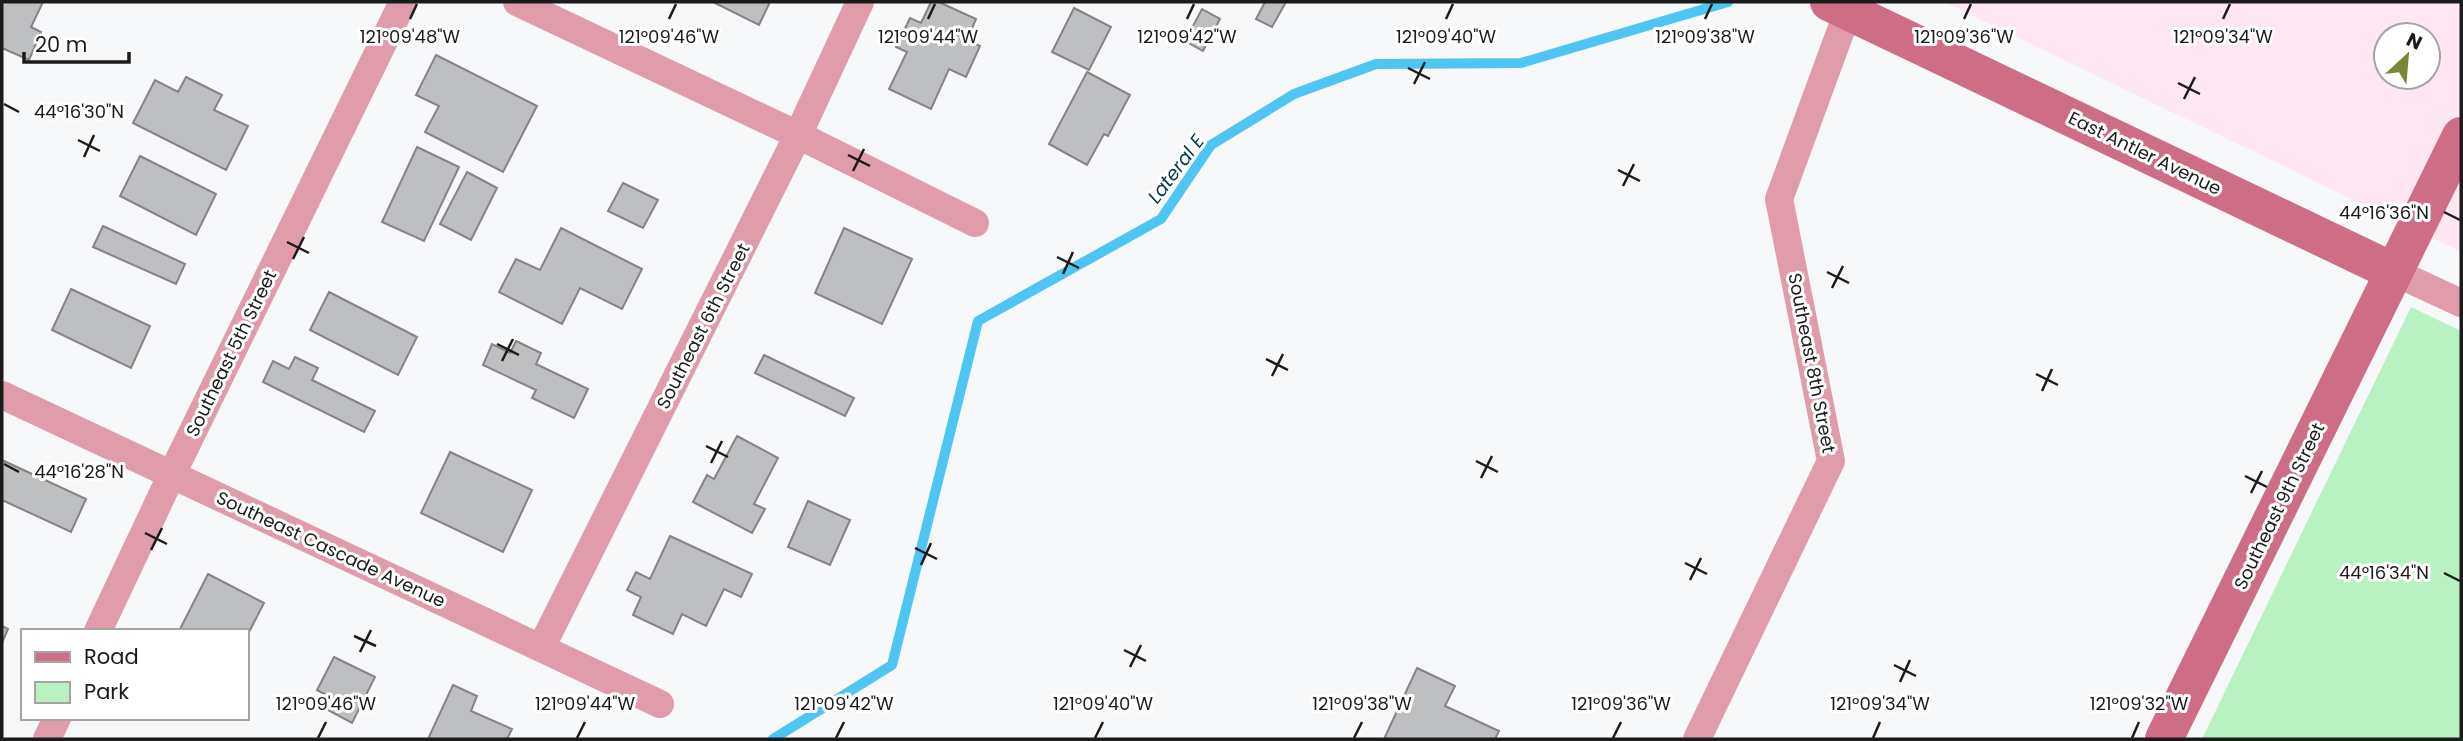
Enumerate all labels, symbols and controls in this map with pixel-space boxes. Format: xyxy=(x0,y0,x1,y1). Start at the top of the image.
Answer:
scale bar xyxy=(24,21,130,65)
north arrow xyxy=(2372,21,2442,91)
text: 121°09'48"W xyxy=(360,24,461,49)
text: 121°09'46"W xyxy=(619,24,720,49)
text: 121°09'44"W xyxy=(878,24,979,49)
text: 121°09'42"W xyxy=(1137,24,1237,49)
text: 121°09'40"W xyxy=(1396,24,1497,49)
text: 121°09'38"W xyxy=(1655,24,1755,49)
text: 121°09'36"W xyxy=(1914,24,2014,49)
text: 121°09'34"W xyxy=(2173,24,2273,49)
text: N xyxy=(2402,26,2427,56)
text: 20 m xyxy=(35,30,88,59)
text: 44°16'30"N xyxy=(34,99,124,124)
street label: East Antler Avenue xyxy=(2064,105,2226,201)
water label: Lateral E xyxy=(1141,129,1211,209)
text: 44°16'36"N xyxy=(2339,200,2429,225)
street label: Southeast 6th Street xyxy=(650,239,756,413)
street label: Southeast 5th Street xyxy=(180,265,282,441)
street label: Southeast 8th Street xyxy=(1782,271,1842,455)
street label: Southeast 9th Street xyxy=(2228,418,2330,594)
text: 44°16'28"N xyxy=(34,459,124,484)
street label: Southeast Cascade Avenue xyxy=(212,485,450,613)
text: 44°16'34"N xyxy=(2339,560,2429,585)
legend xyxy=(21,629,248,720)
text: Road xyxy=(84,642,139,671)
text: Park xyxy=(84,677,129,706)
text: 121°09'46"W xyxy=(276,691,377,716)
text: 121°09'44"W xyxy=(535,691,636,716)
text: 121°09'42"W xyxy=(794,691,894,716)
text: 121°09'40"W xyxy=(1053,691,1154,716)
text: 121°09'38"W xyxy=(1312,691,1412,716)
text: 121°09'36"W xyxy=(1571,691,1671,716)
text: 121°09'34"W xyxy=(1830,691,1930,716)
text: 121°09'32"W xyxy=(2090,691,2189,716)

